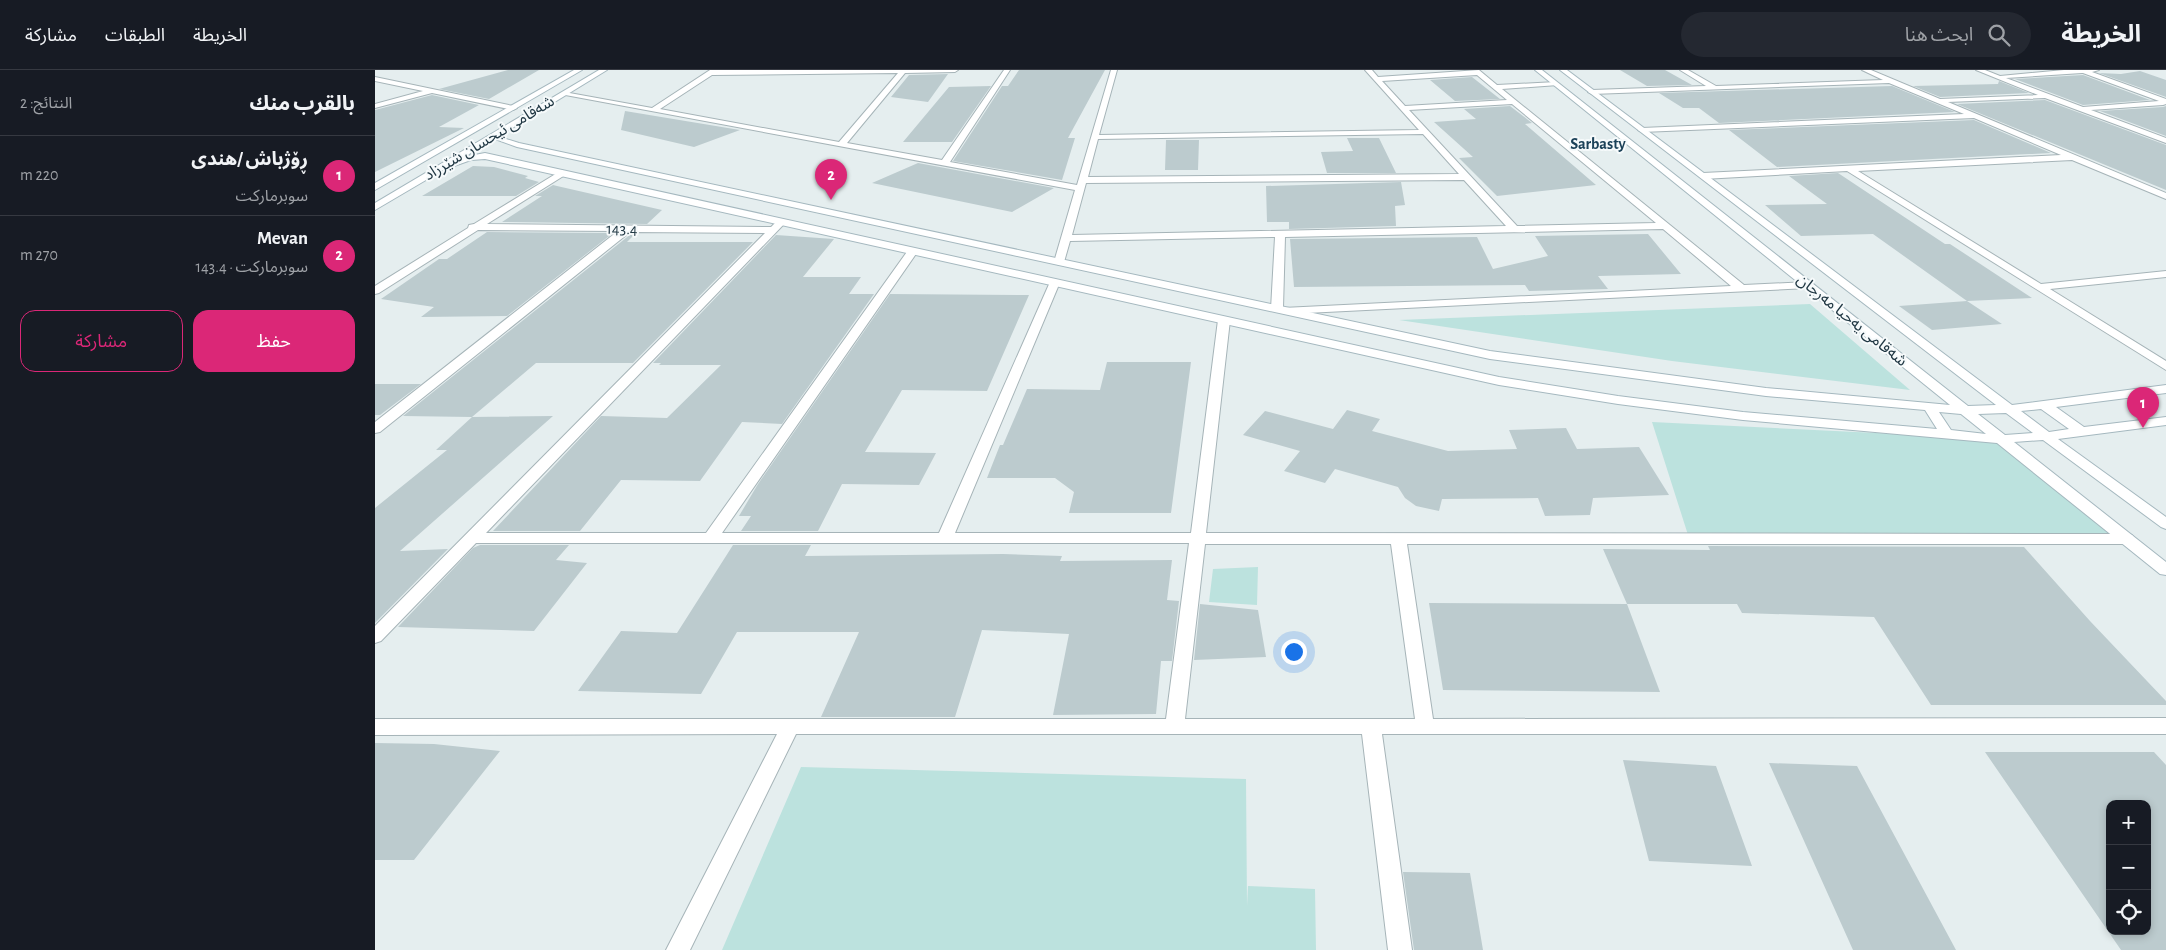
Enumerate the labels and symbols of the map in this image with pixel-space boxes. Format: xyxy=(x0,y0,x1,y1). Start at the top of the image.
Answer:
street label: شەقامی ئیحسان شێرزاد xyxy=(421,93,558,184)
district label: Sarbasty xyxy=(1570,136,1627,153)
pin: 2 xyxy=(815,159,847,200)
street label: 143.4 xyxy=(606,221,638,237)
street label: شەقامی یەحیا مەرجان xyxy=(1793,271,1910,370)
pin: 1 xyxy=(2127,387,2159,428)
your location xyxy=(1281,639,1307,665)

